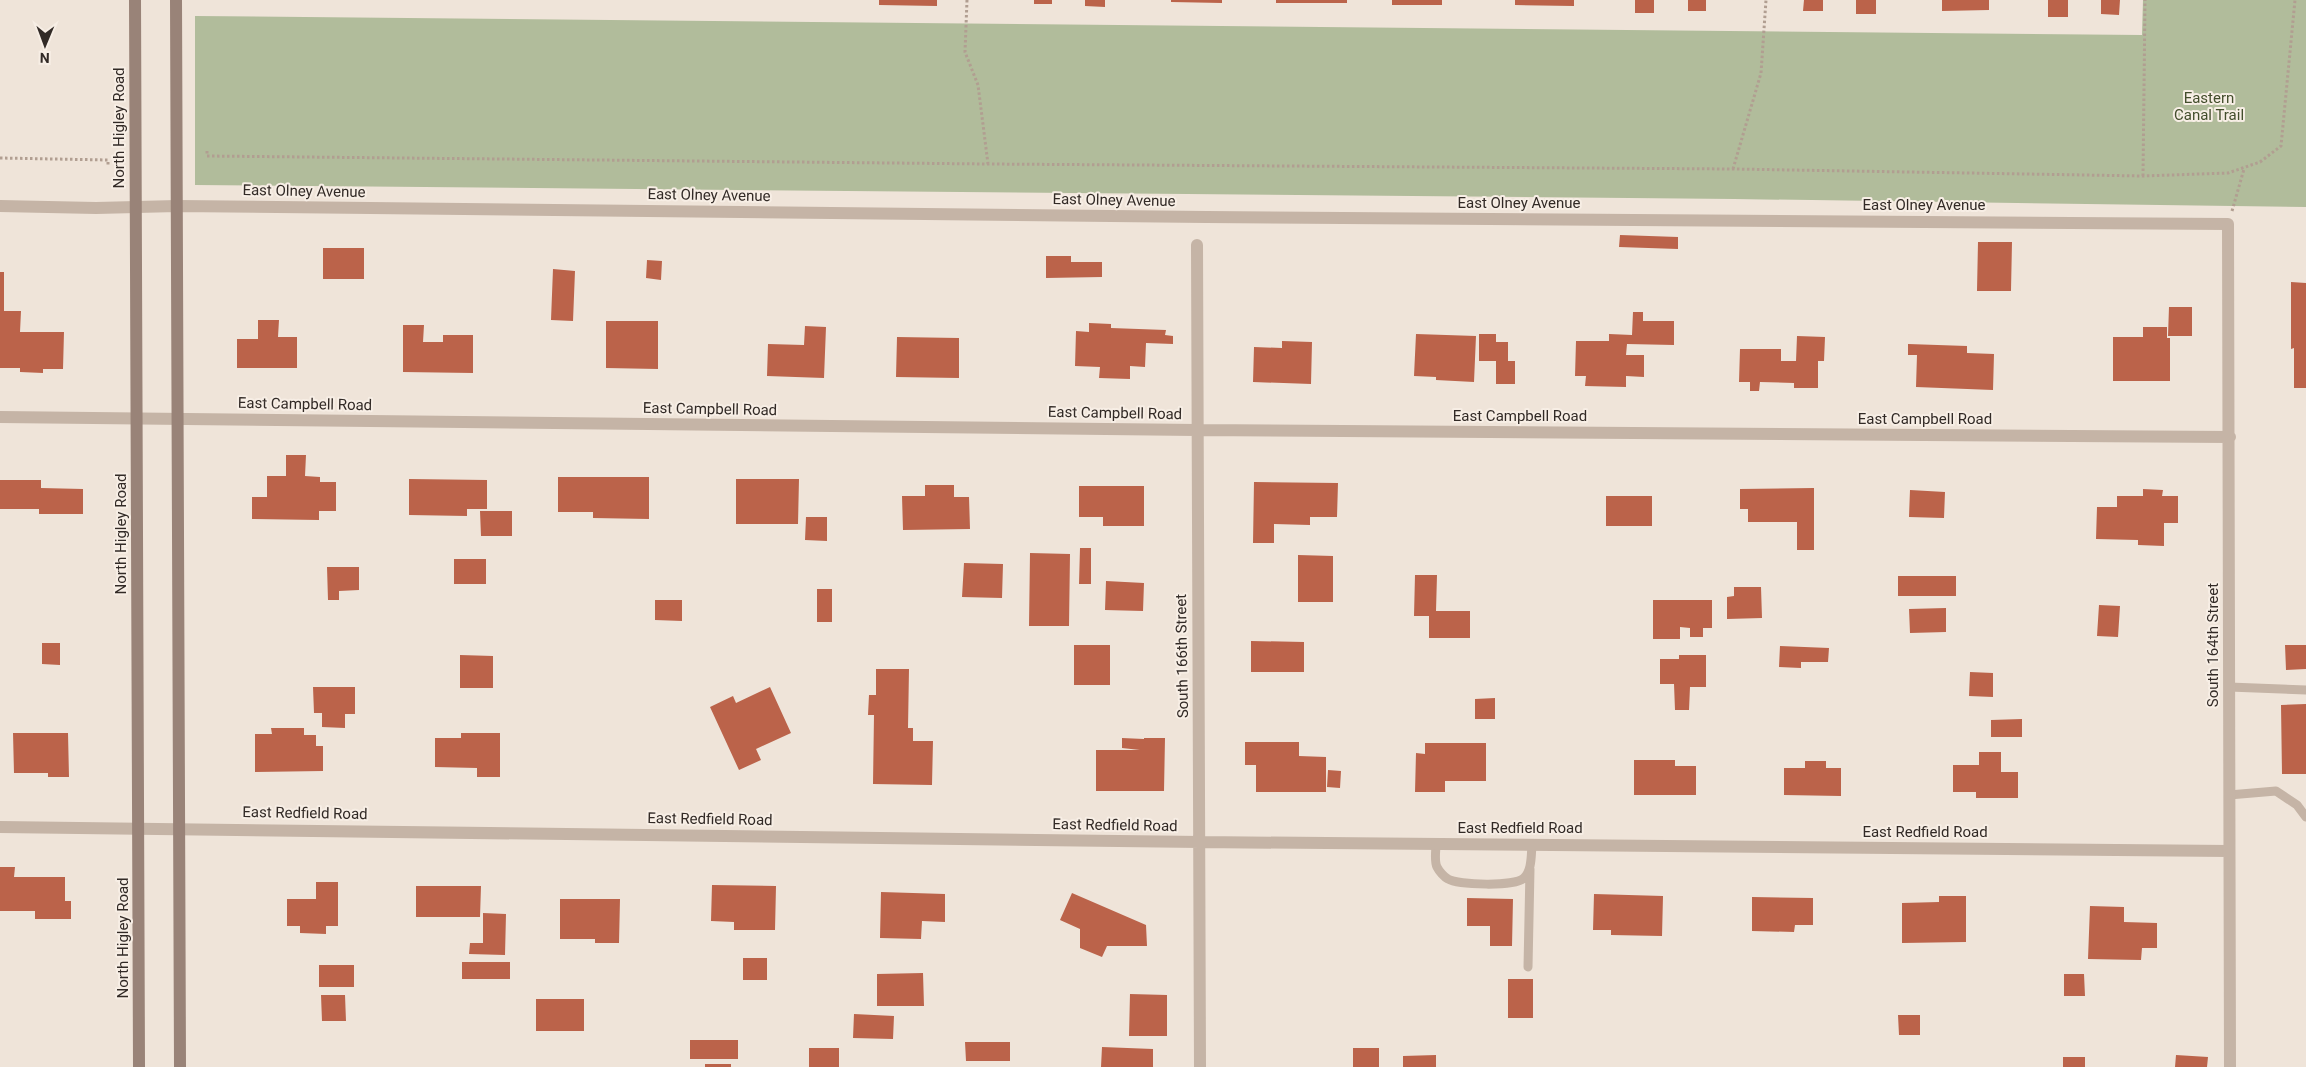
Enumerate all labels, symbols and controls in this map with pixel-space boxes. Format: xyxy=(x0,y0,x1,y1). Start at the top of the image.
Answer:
north arrow xyxy=(20,20,70,70)
text: N xyxy=(40,50,50,66)
street label: North Higley Road xyxy=(110,67,128,189)
park label: Eastern Canal Trail xyxy=(2174,89,2244,124)
street label: East Olney Avenue xyxy=(242,181,366,201)
street label: East Olney Avenue xyxy=(647,185,771,205)
street label: East Olney Avenue xyxy=(1052,190,1176,210)
street label: East Olney Avenue xyxy=(1457,194,1581,212)
street label: East Olney Avenue xyxy=(1862,196,1986,214)
street label: East Campbell Road xyxy=(238,394,372,414)
street label: East Campbell Road xyxy=(643,399,777,419)
street label: East Campbell Road xyxy=(1048,403,1182,423)
street label: East Campbell Road xyxy=(1453,407,1587,425)
street label: East Campbell Road xyxy=(1858,410,1992,428)
street label: North Higley Road xyxy=(112,473,130,595)
street label: South 164th Street xyxy=(2204,583,2222,707)
street label: South 166th Street xyxy=(1172,594,1192,718)
street label: East Redfield Road xyxy=(242,803,368,823)
street label: East Redfield Road xyxy=(647,809,773,829)
street label: East Redfield Road xyxy=(1052,815,1178,835)
street label: East Redfield Road xyxy=(1457,819,1583,837)
street label: East Redfield Road xyxy=(1862,823,1988,841)
street label: North Higley Road xyxy=(114,877,132,999)

